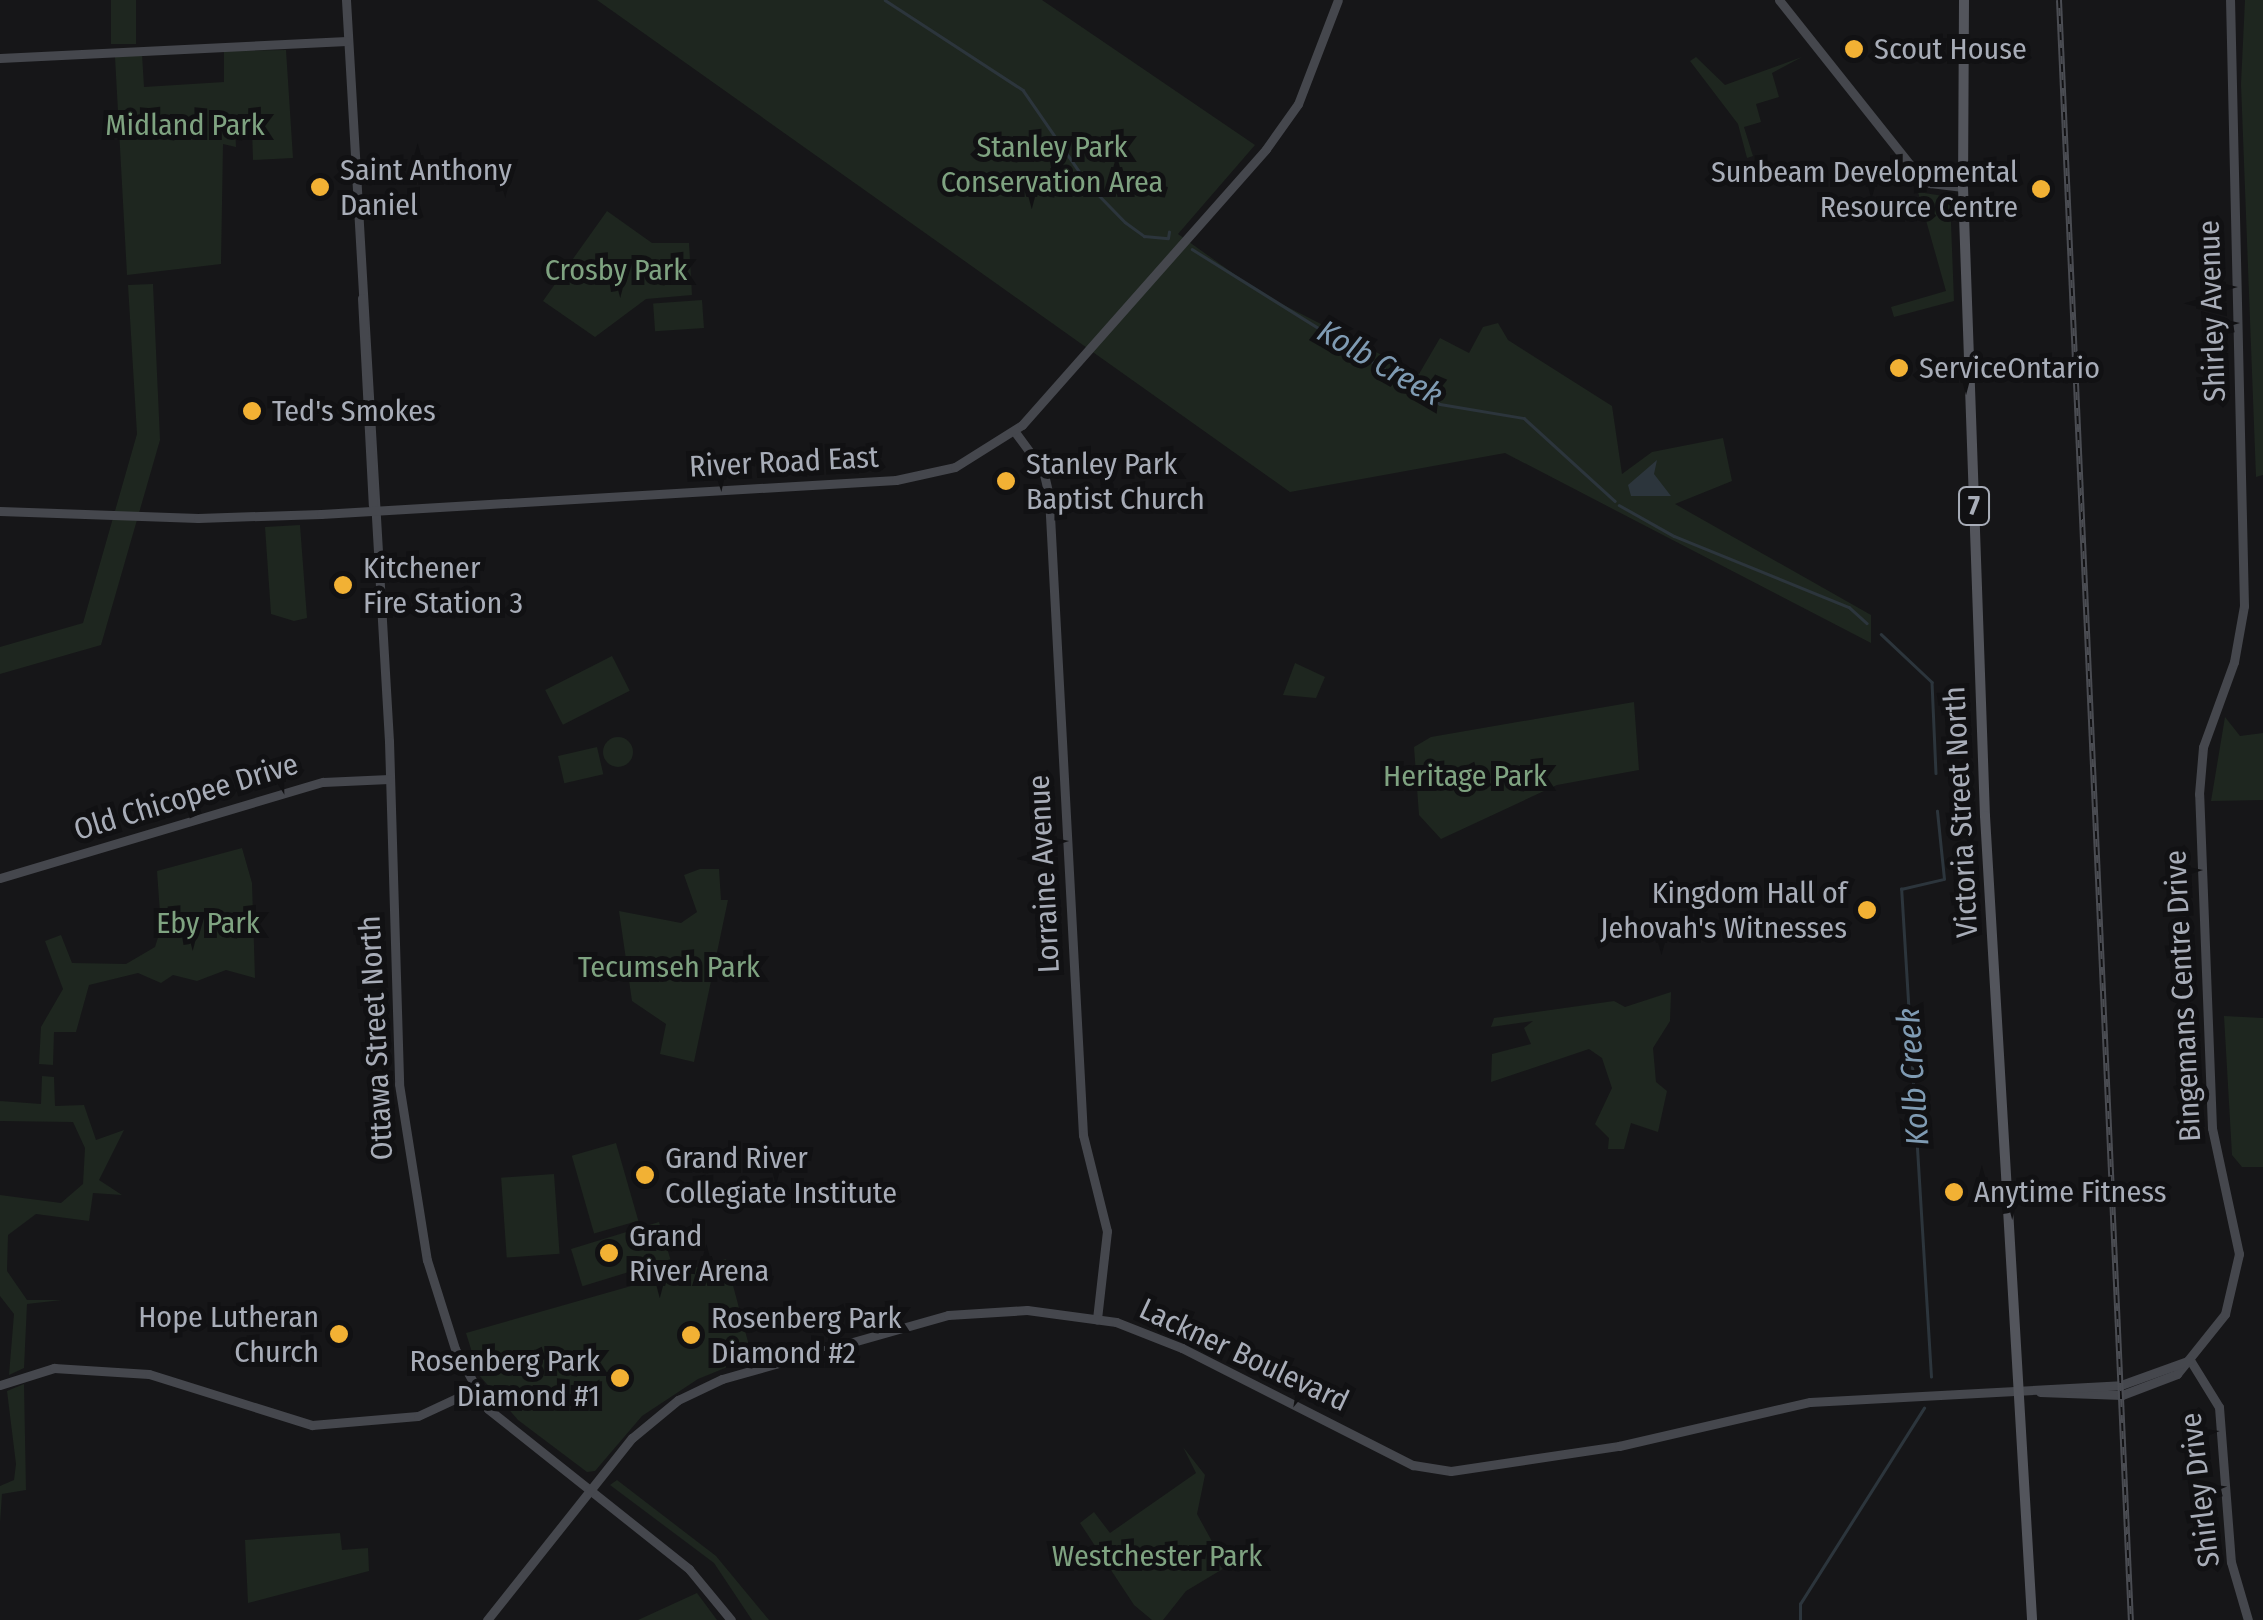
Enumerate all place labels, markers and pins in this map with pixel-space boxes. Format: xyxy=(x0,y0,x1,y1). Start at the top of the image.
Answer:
place label: Scout House xyxy=(1874,31,2027,67)
marker: Scout House xyxy=(1843,38,1865,60)
place label: Saint Anthony Daniel xyxy=(340,152,512,222)
place label: Sunbeam Developmental Resource Centre xyxy=(1711,154,2018,224)
marker: Saint Anthony Daniel xyxy=(309,176,331,198)
marker: Sunbeam Developmental Resource Centre xyxy=(2028,176,2054,202)
place label: ServiceOntario xyxy=(1919,350,2100,386)
marker: ServiceOntario xyxy=(1888,357,1910,379)
place label: Ted's Smokes xyxy=(272,393,436,429)
marker: Ted's Smokes xyxy=(241,400,263,422)
place label: Stanley Park Baptist Church xyxy=(1026,446,1205,516)
marker: Stanley Park Baptist Church xyxy=(995,470,1017,492)
place label: Kitchener Fire Station 3 xyxy=(363,550,523,620)
marker: Kitchener Fire Station 3 xyxy=(332,574,354,596)
place label: Kingdom Hall of Jehovah's Witnesses xyxy=(1600,875,1847,946)
marker: Kingdom Hall of Jehovah's Witnesses xyxy=(1856,899,1878,921)
place label: Grand River Collegiate Institute xyxy=(665,1140,897,1210)
marker: Grand River Collegiate Institute xyxy=(634,1164,656,1186)
place label: Anytime Fitness xyxy=(1974,1174,2167,1210)
marker: Anytime Fitness xyxy=(1943,1181,1965,1203)
place label: Grand River Arena xyxy=(629,1218,769,1288)
marker: Grand River Arena xyxy=(598,1242,620,1264)
place label: Hope Lutheran Church xyxy=(138,1299,319,1370)
place label: Rosenberg Park Diamond #2 xyxy=(711,1300,901,1370)
marker: Hope Lutheran Church xyxy=(328,1323,350,1345)
marker: Rosenberg Park Diamond #2 xyxy=(680,1324,702,1346)
place label: Rosenberg Park Diamond #1 xyxy=(410,1343,600,1414)
marker: Rosenberg Park Diamond #1 xyxy=(609,1367,631,1389)

